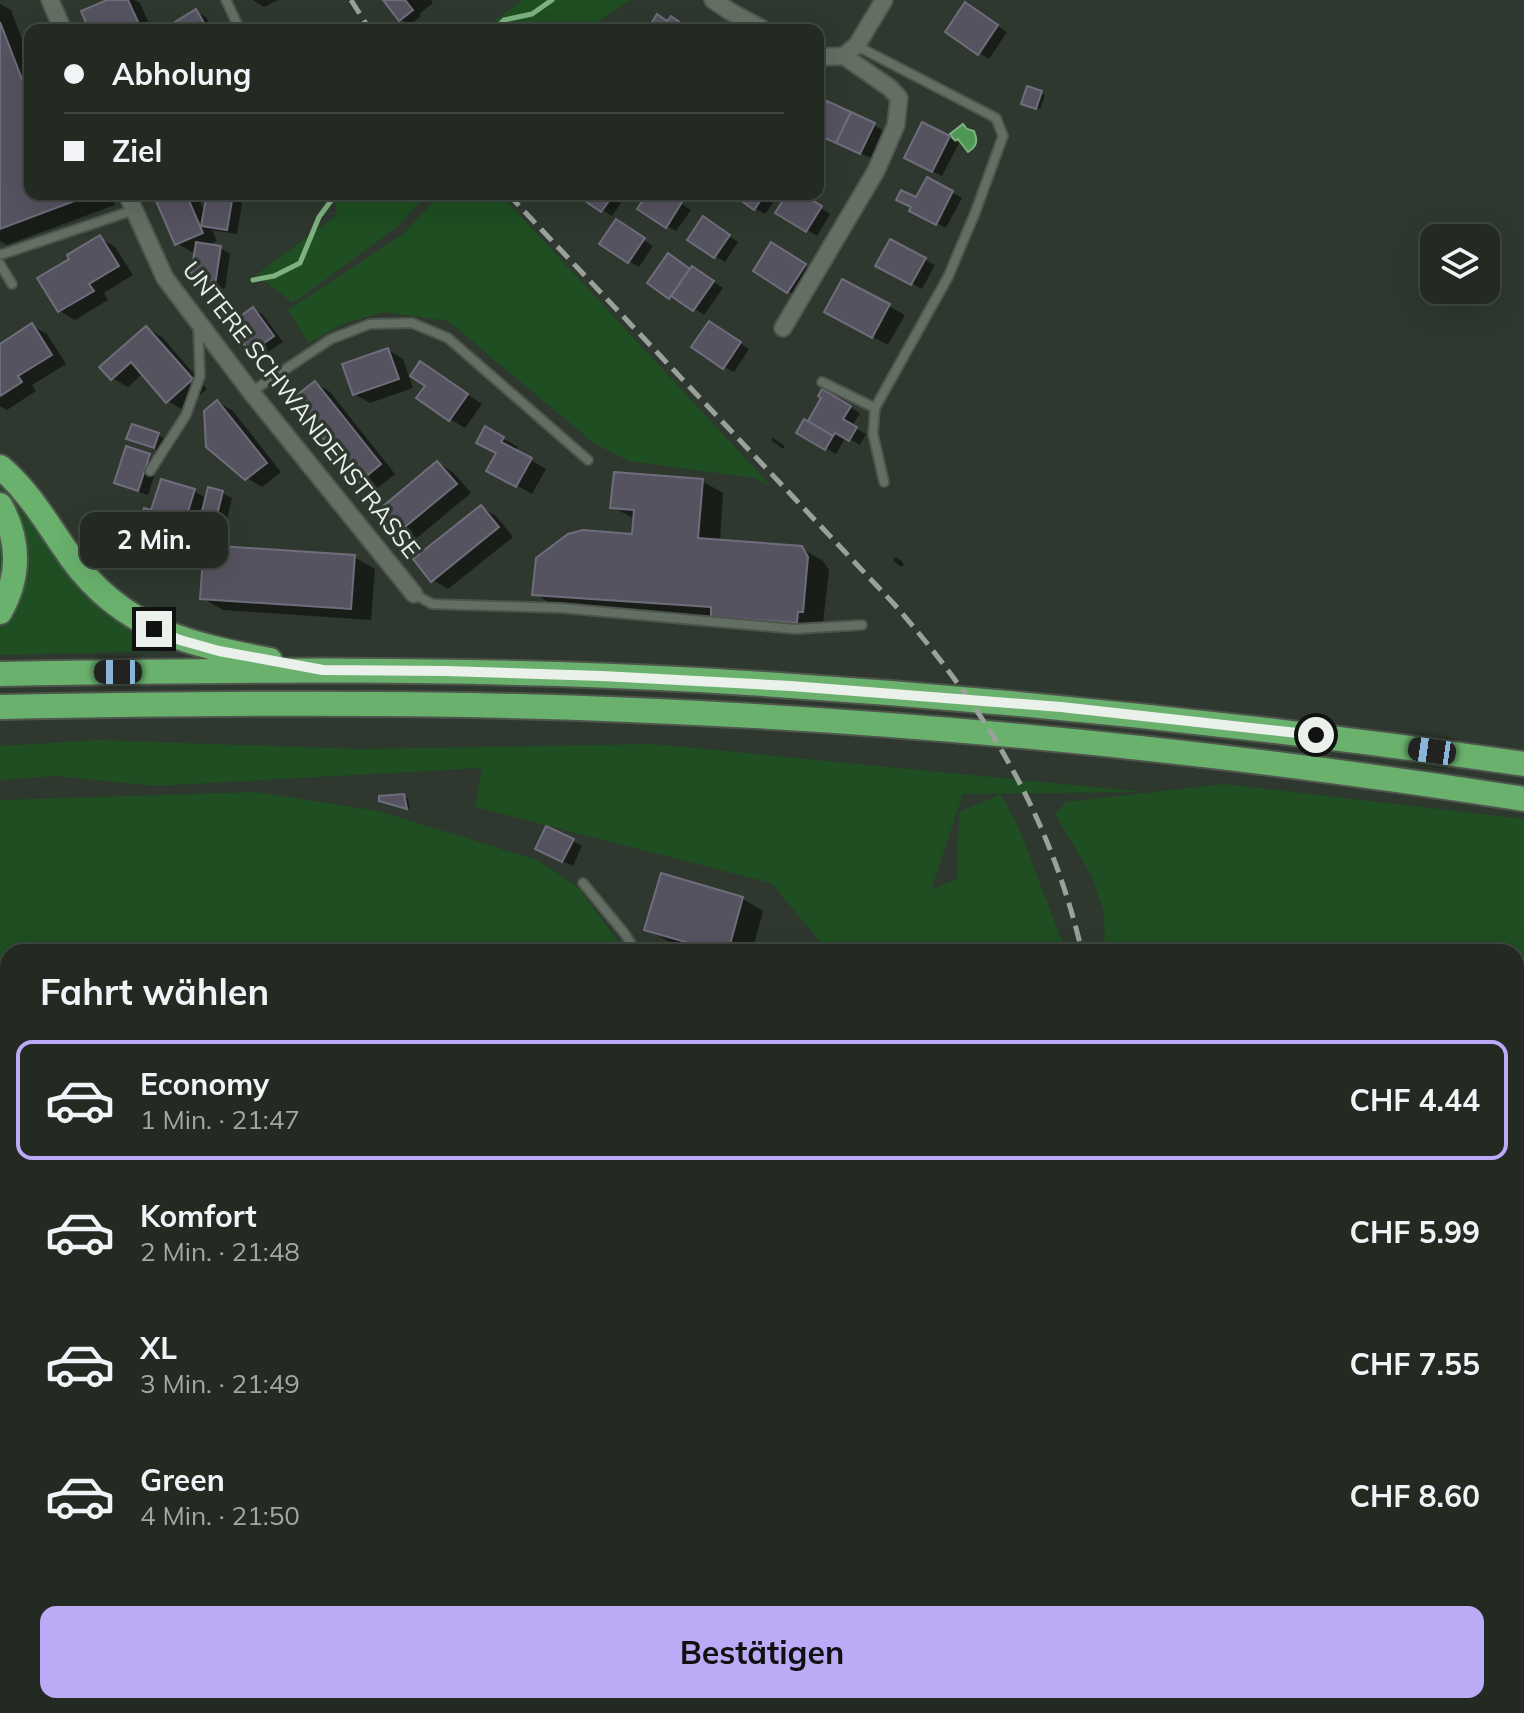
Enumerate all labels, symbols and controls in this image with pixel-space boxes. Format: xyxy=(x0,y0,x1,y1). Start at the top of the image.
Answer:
text: Abholung xyxy=(112,55,251,93)
text: Ziel xyxy=(112,132,162,170)
map controls xyxy=(1420,224,1500,304)
button: layers xyxy=(1420,224,1500,304)
street label: UNTERE SCHWANDENSTRASSE xyxy=(176,255,427,564)
callout: 2 Min. xyxy=(80,513,228,569)
text: 2 Min. xyxy=(117,523,191,556)
route end xyxy=(136,611,172,647)
car xyxy=(94,660,142,684)
route start xyxy=(1298,717,1334,753)
car xyxy=(1407,736,1457,766)
text: Fahrt wählen xyxy=(40,969,269,1014)
icon: car xyxy=(44,1064,116,1136)
text: Economy xyxy=(140,1065,269,1103)
text: CHF 4.44 xyxy=(1349,1081,1480,1119)
text: 1 Min. · 21:47 xyxy=(140,1103,300,1136)
icon: car xyxy=(44,1196,116,1268)
text: Komfort xyxy=(140,1197,257,1235)
text: CHF 5.99 xyxy=(1349,1213,1480,1251)
text: 2 Min. · 21:48 xyxy=(140,1235,300,1268)
icon: car xyxy=(44,1328,116,1400)
text: XL xyxy=(140,1329,177,1367)
text: CHF 7.55 xyxy=(1349,1345,1480,1383)
text: 3 Min. · 21:49 xyxy=(140,1367,300,1400)
icon: car xyxy=(44,1460,116,1532)
text: Green xyxy=(140,1461,225,1499)
text: CHF 8.60 xyxy=(1349,1477,1480,1515)
text: 4 Min. · 21:50 xyxy=(140,1499,300,1532)
button: Bestätigen xyxy=(40,1606,1484,1698)

